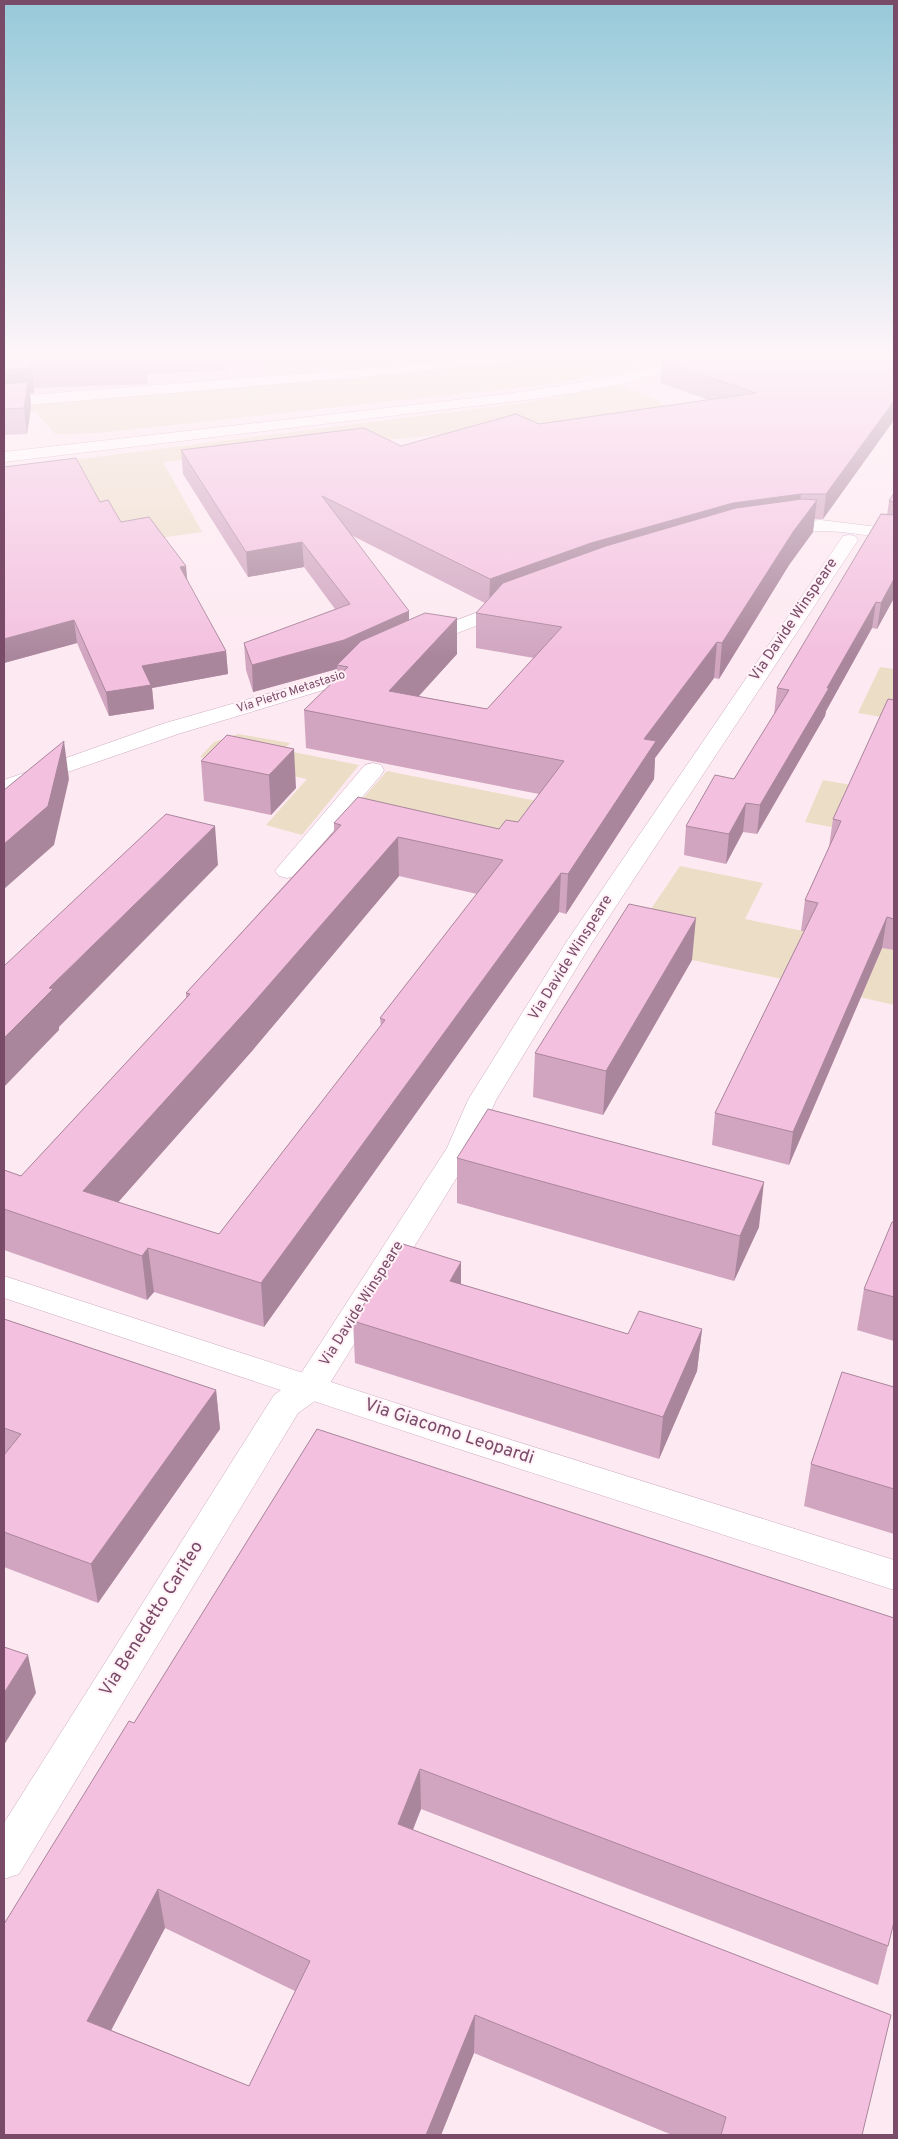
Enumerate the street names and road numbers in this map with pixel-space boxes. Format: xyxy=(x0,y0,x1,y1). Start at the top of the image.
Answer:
street label: Via Davide Winspeare xyxy=(746,555,842,685)
street label: Via Pietro Metastasio xyxy=(235,667,348,717)
street label: Via Davide Winspeare xyxy=(525,892,617,1024)
street label: Via Davide Winspeare xyxy=(316,1238,408,1370)
street label: Via Giacomo Leopardi xyxy=(361,1394,537,1470)
street label: Via Benedetto Cariteo xyxy=(95,1537,209,1701)

